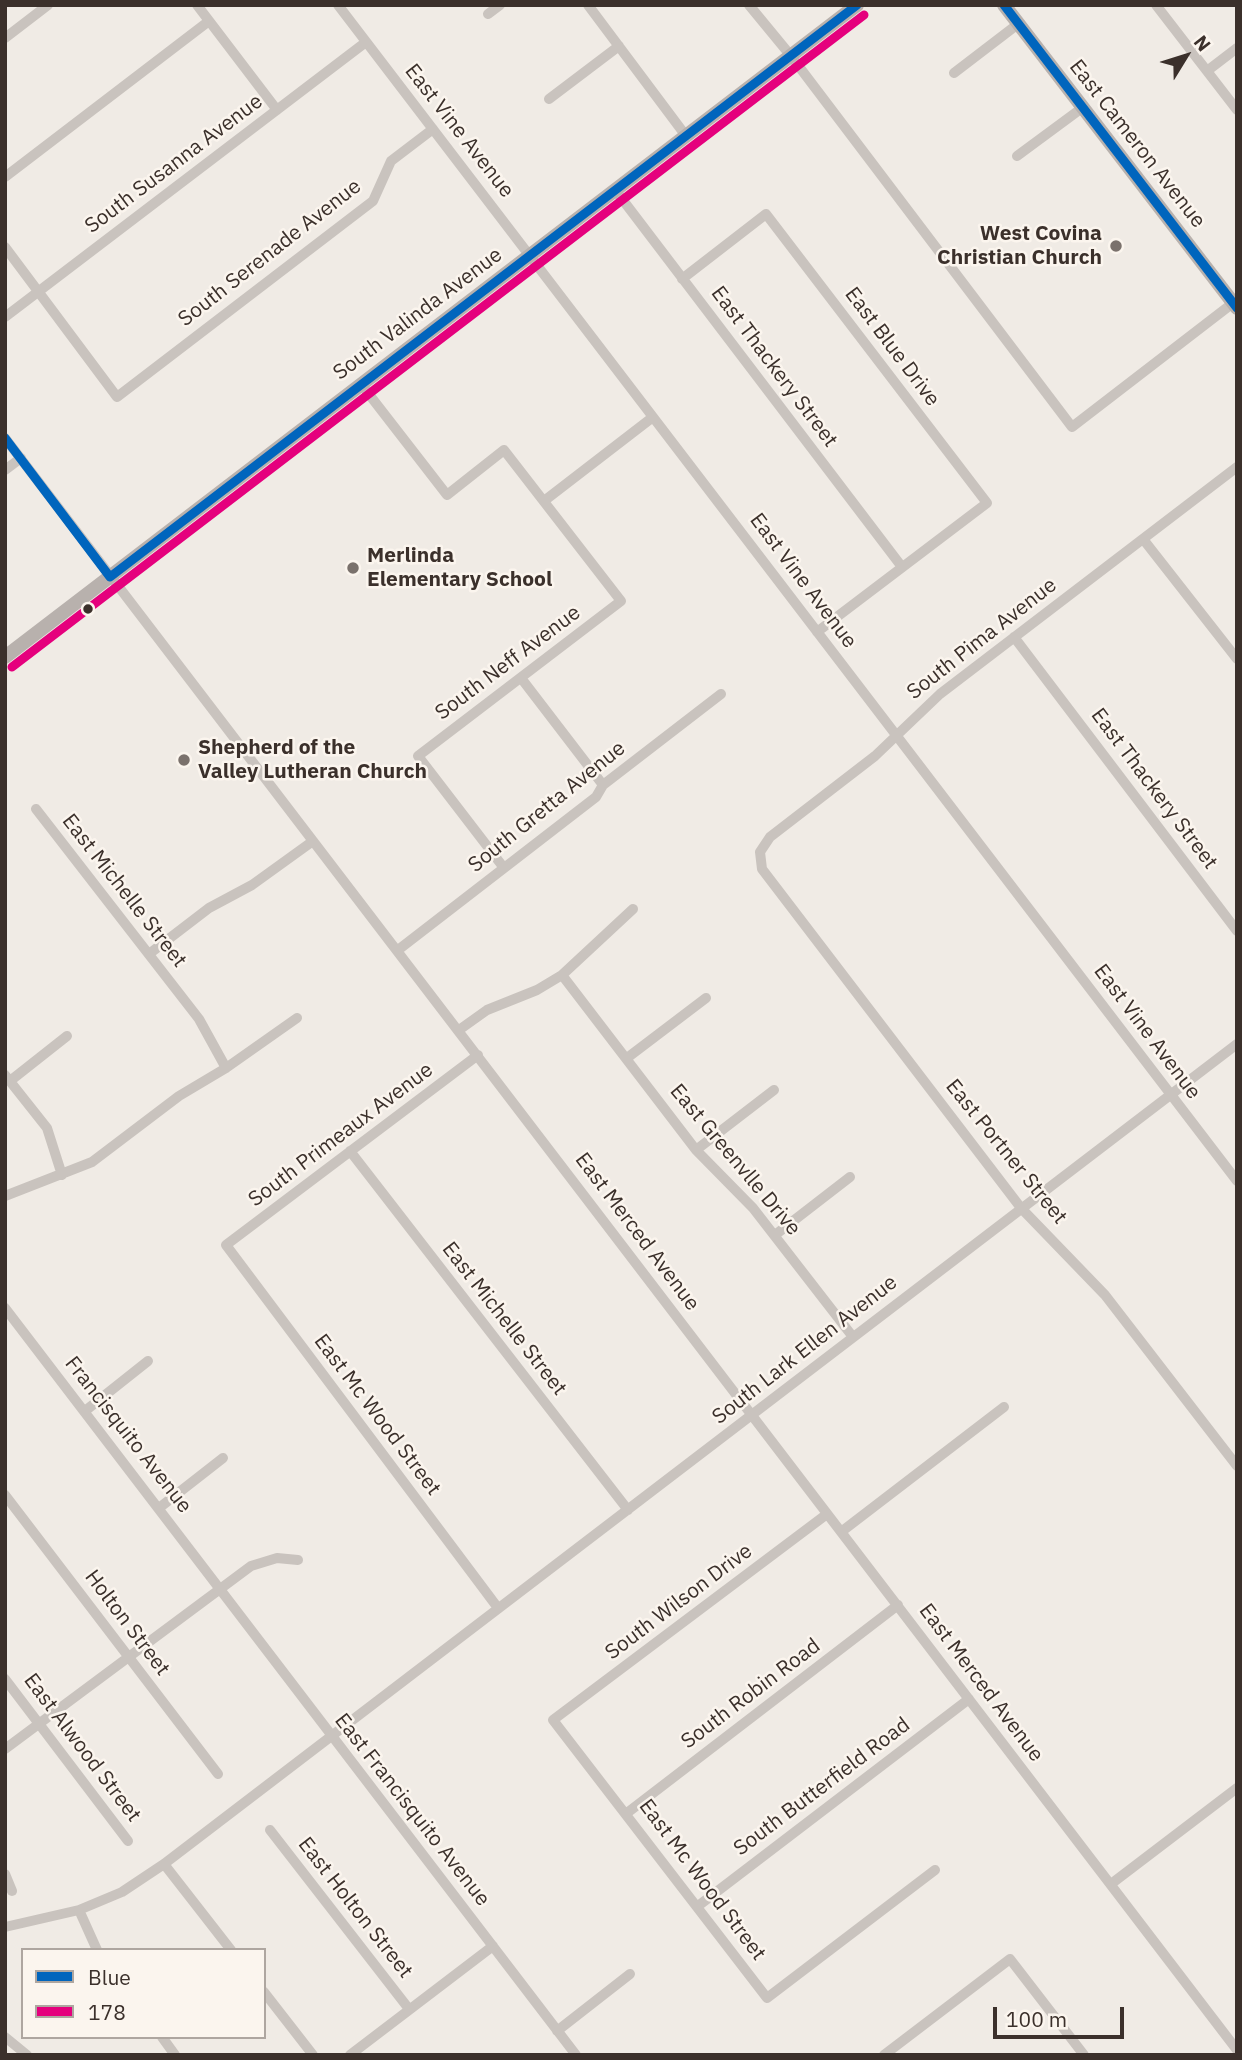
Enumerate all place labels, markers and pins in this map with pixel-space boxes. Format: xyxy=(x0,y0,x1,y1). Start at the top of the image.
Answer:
place label: West Covina Christian Church xyxy=(937,221,1102,271)
marker: West Covina Christian Church xyxy=(1108,238,1124,254)
place label: Merlinda Elementary School xyxy=(367,543,552,593)
marker: Merlinda Elementary School xyxy=(345,560,361,576)
unlabelled marker xyxy=(81,602,95,616)
place label: Shepherd of the Valley Lutheran Church xyxy=(198,735,427,785)
marker: Shepherd of the Valley Lutheran Church xyxy=(176,752,192,768)

